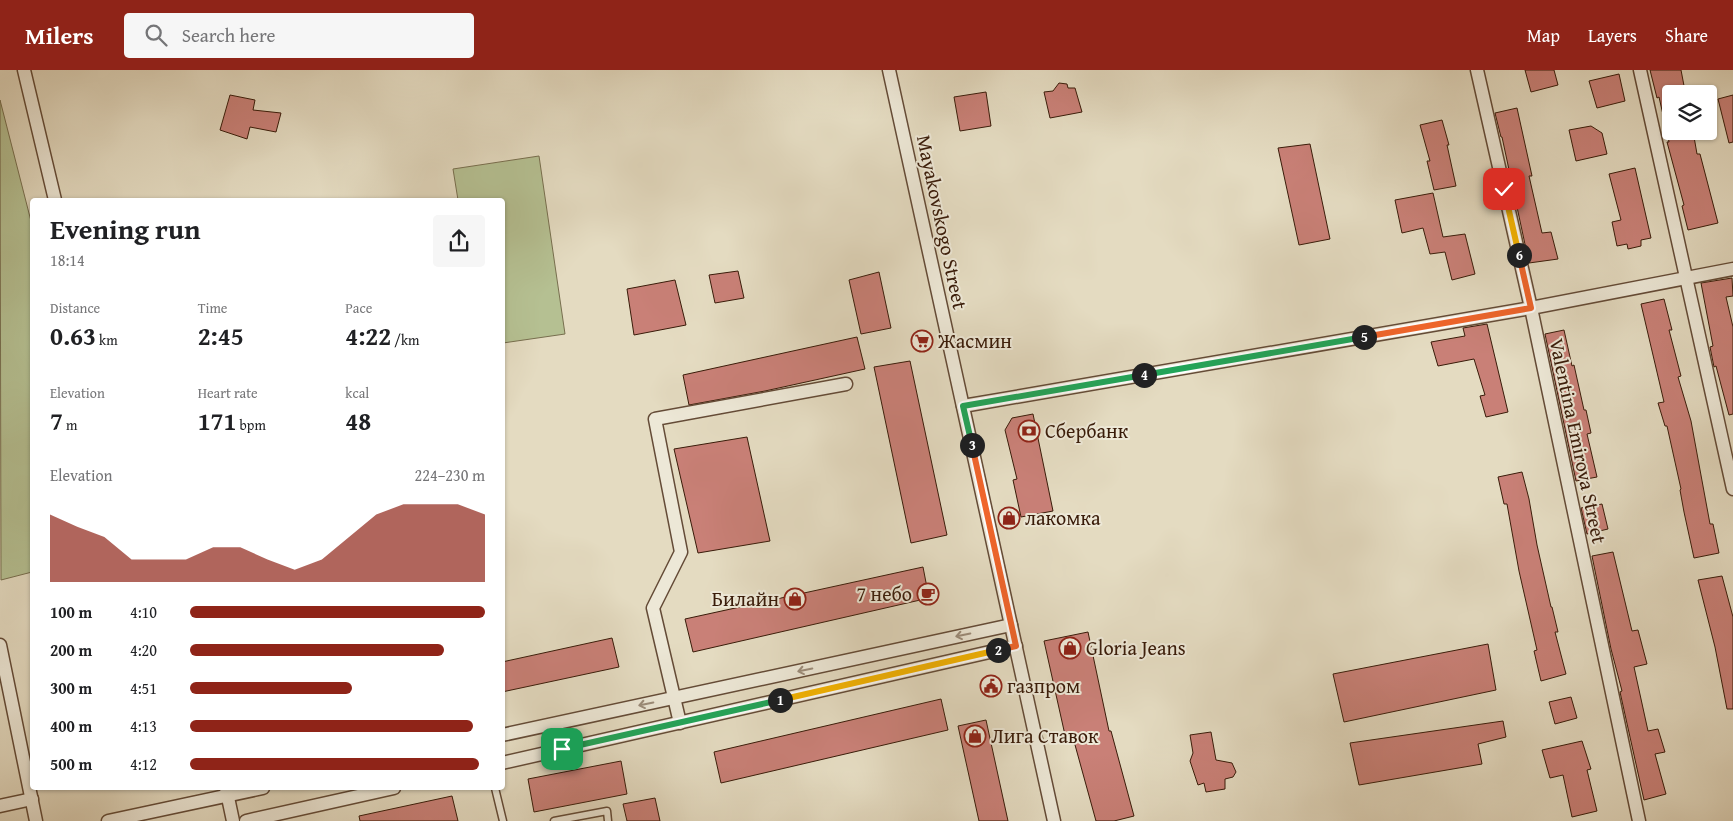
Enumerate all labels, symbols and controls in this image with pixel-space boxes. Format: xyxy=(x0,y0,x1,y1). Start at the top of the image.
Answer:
search box xyxy=(124,13,474,58)
text: Milers xyxy=(25,18,94,53)
icon: search xyxy=(142,21,170,49)
text: Search here xyxy=(182,21,275,49)
text: Map xyxy=(1527,22,1560,49)
text: Layers xyxy=(1588,22,1637,49)
text: Share xyxy=(1665,22,1708,49)
map controls xyxy=(1662,85,1717,140)
button: layers xyxy=(1662,85,1717,140)
street label: Mayakovskogo Street xyxy=(910,132,975,312)
pin xyxy=(1483,168,1525,210)
icon: check xyxy=(1490,175,1518,203)
text: Evening run xyxy=(50,208,201,249)
button: share xyxy=(433,215,485,267)
pin: 6 xyxy=(1506,242,1532,268)
text: 6 xyxy=(1516,245,1523,265)
text: 18:14 xyxy=(50,248,85,272)
text: Distance xyxy=(50,298,100,318)
text: Time xyxy=(198,298,227,318)
text: Pace xyxy=(345,298,372,318)
text: 0.63 xyxy=(50,318,96,354)
text: 2:45 xyxy=(198,318,244,354)
text: 4:22 xyxy=(345,318,391,354)
pin: 5 xyxy=(1352,324,1376,350)
place label: Жасмин xyxy=(937,326,1012,355)
text: 5 xyxy=(1361,327,1368,347)
supermarket icon: Жасмин xyxy=(910,329,934,353)
text: km xyxy=(96,330,118,350)
text: /km xyxy=(391,330,420,350)
street label: Valentina Emirova Street xyxy=(1543,336,1614,546)
pin: 4 xyxy=(1132,362,1156,388)
text: 4 xyxy=(1141,365,1148,385)
text: Elevation xyxy=(50,383,105,403)
text: Heart rate xyxy=(198,383,258,403)
text: kcal xyxy=(345,383,369,403)
text: 7 xyxy=(50,403,63,439)
text: 171 xyxy=(198,403,237,439)
text: 48 xyxy=(345,403,371,439)
text: m xyxy=(63,415,77,435)
text: bpm xyxy=(237,415,266,435)
place label: Сбербанк xyxy=(1045,416,1129,445)
bank icon: Сбербанк xyxy=(1017,419,1041,443)
pin: 3 xyxy=(960,432,984,458)
text: 3 xyxy=(969,435,976,455)
text: Elevation xyxy=(50,463,113,487)
text: 224–230 m xyxy=(415,463,485,487)
place label: лакомка xyxy=(1025,503,1101,532)
shop icon: лакомка xyxy=(997,506,1021,530)
place label: 7 небо xyxy=(857,579,912,608)
cafe icon: 7 небо xyxy=(916,582,940,606)
place label: Билайн xyxy=(712,584,779,613)
shop icon: Билайн xyxy=(783,587,807,611)
text: 100 m xyxy=(50,600,92,624)
text: 4:10 xyxy=(130,600,157,624)
one-way arrow xyxy=(956,631,972,641)
place label: Gloria Jeans xyxy=(1086,633,1186,662)
shop icon: Gloria Jeans xyxy=(1058,636,1082,660)
text: 200 m xyxy=(50,638,92,662)
text: 4:20 xyxy=(130,638,157,662)
pin: 2 xyxy=(986,638,1010,662)
text: 2 xyxy=(995,640,1002,660)
one-way arrow xyxy=(797,666,813,675)
place label: газпром xyxy=(1007,671,1080,700)
public building icon: газпром xyxy=(979,674,1003,698)
text: 300 m xyxy=(50,676,92,700)
text: 4:51 xyxy=(130,676,157,700)
pin: 1 xyxy=(768,688,792,712)
text: 1 xyxy=(777,690,784,710)
one-way arrow xyxy=(638,700,654,710)
text: 400 m xyxy=(50,714,92,738)
text: 4:13 xyxy=(130,714,157,738)
place label: Лига Ставок xyxy=(991,721,1099,750)
shop icon: Лига Ставок xyxy=(963,724,987,748)
pin xyxy=(541,728,583,770)
icon: arrive xyxy=(548,735,576,763)
text: 500 m xyxy=(50,752,92,776)
text: 4:12 xyxy=(130,752,157,776)

